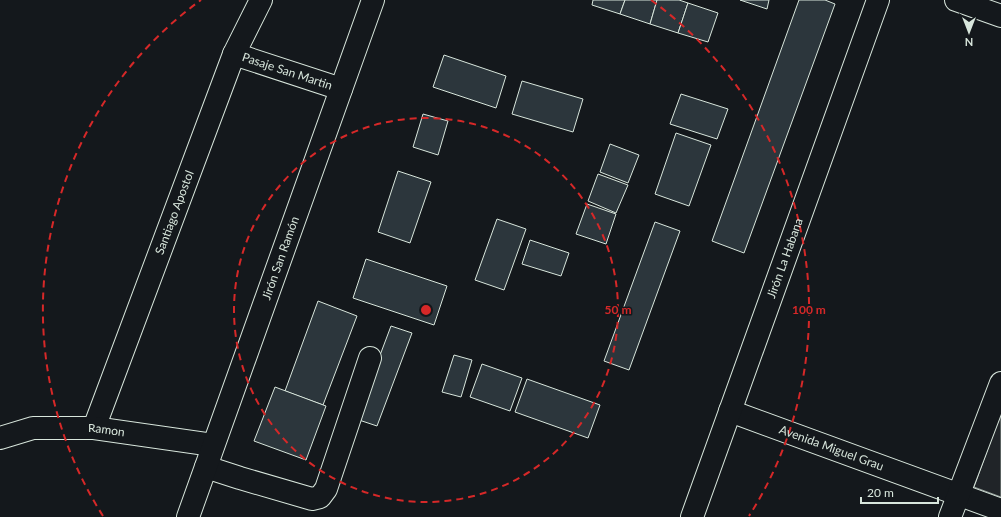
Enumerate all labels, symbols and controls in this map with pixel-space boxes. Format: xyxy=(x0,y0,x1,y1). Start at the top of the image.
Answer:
north arrow xyxy=(949,12,989,52)
text: N xyxy=(965,36,973,49)
street label: Pasaje San Martin xyxy=(240,49,334,93)
street label: Santiago Apostol xyxy=(152,168,197,257)
street label: Jirón San Ramón xyxy=(258,214,302,302)
street label: Jirón La Habana xyxy=(763,216,806,300)
text: 50 m xyxy=(605,302,631,317)
text: 100 m xyxy=(792,302,826,317)
centre of rings xyxy=(419,303,433,317)
street label: Ramon xyxy=(88,420,126,439)
street label: Avenida Miguel Grau xyxy=(777,422,886,474)
scale bar xyxy=(861,479,938,505)
text: 20 m xyxy=(867,485,894,500)

